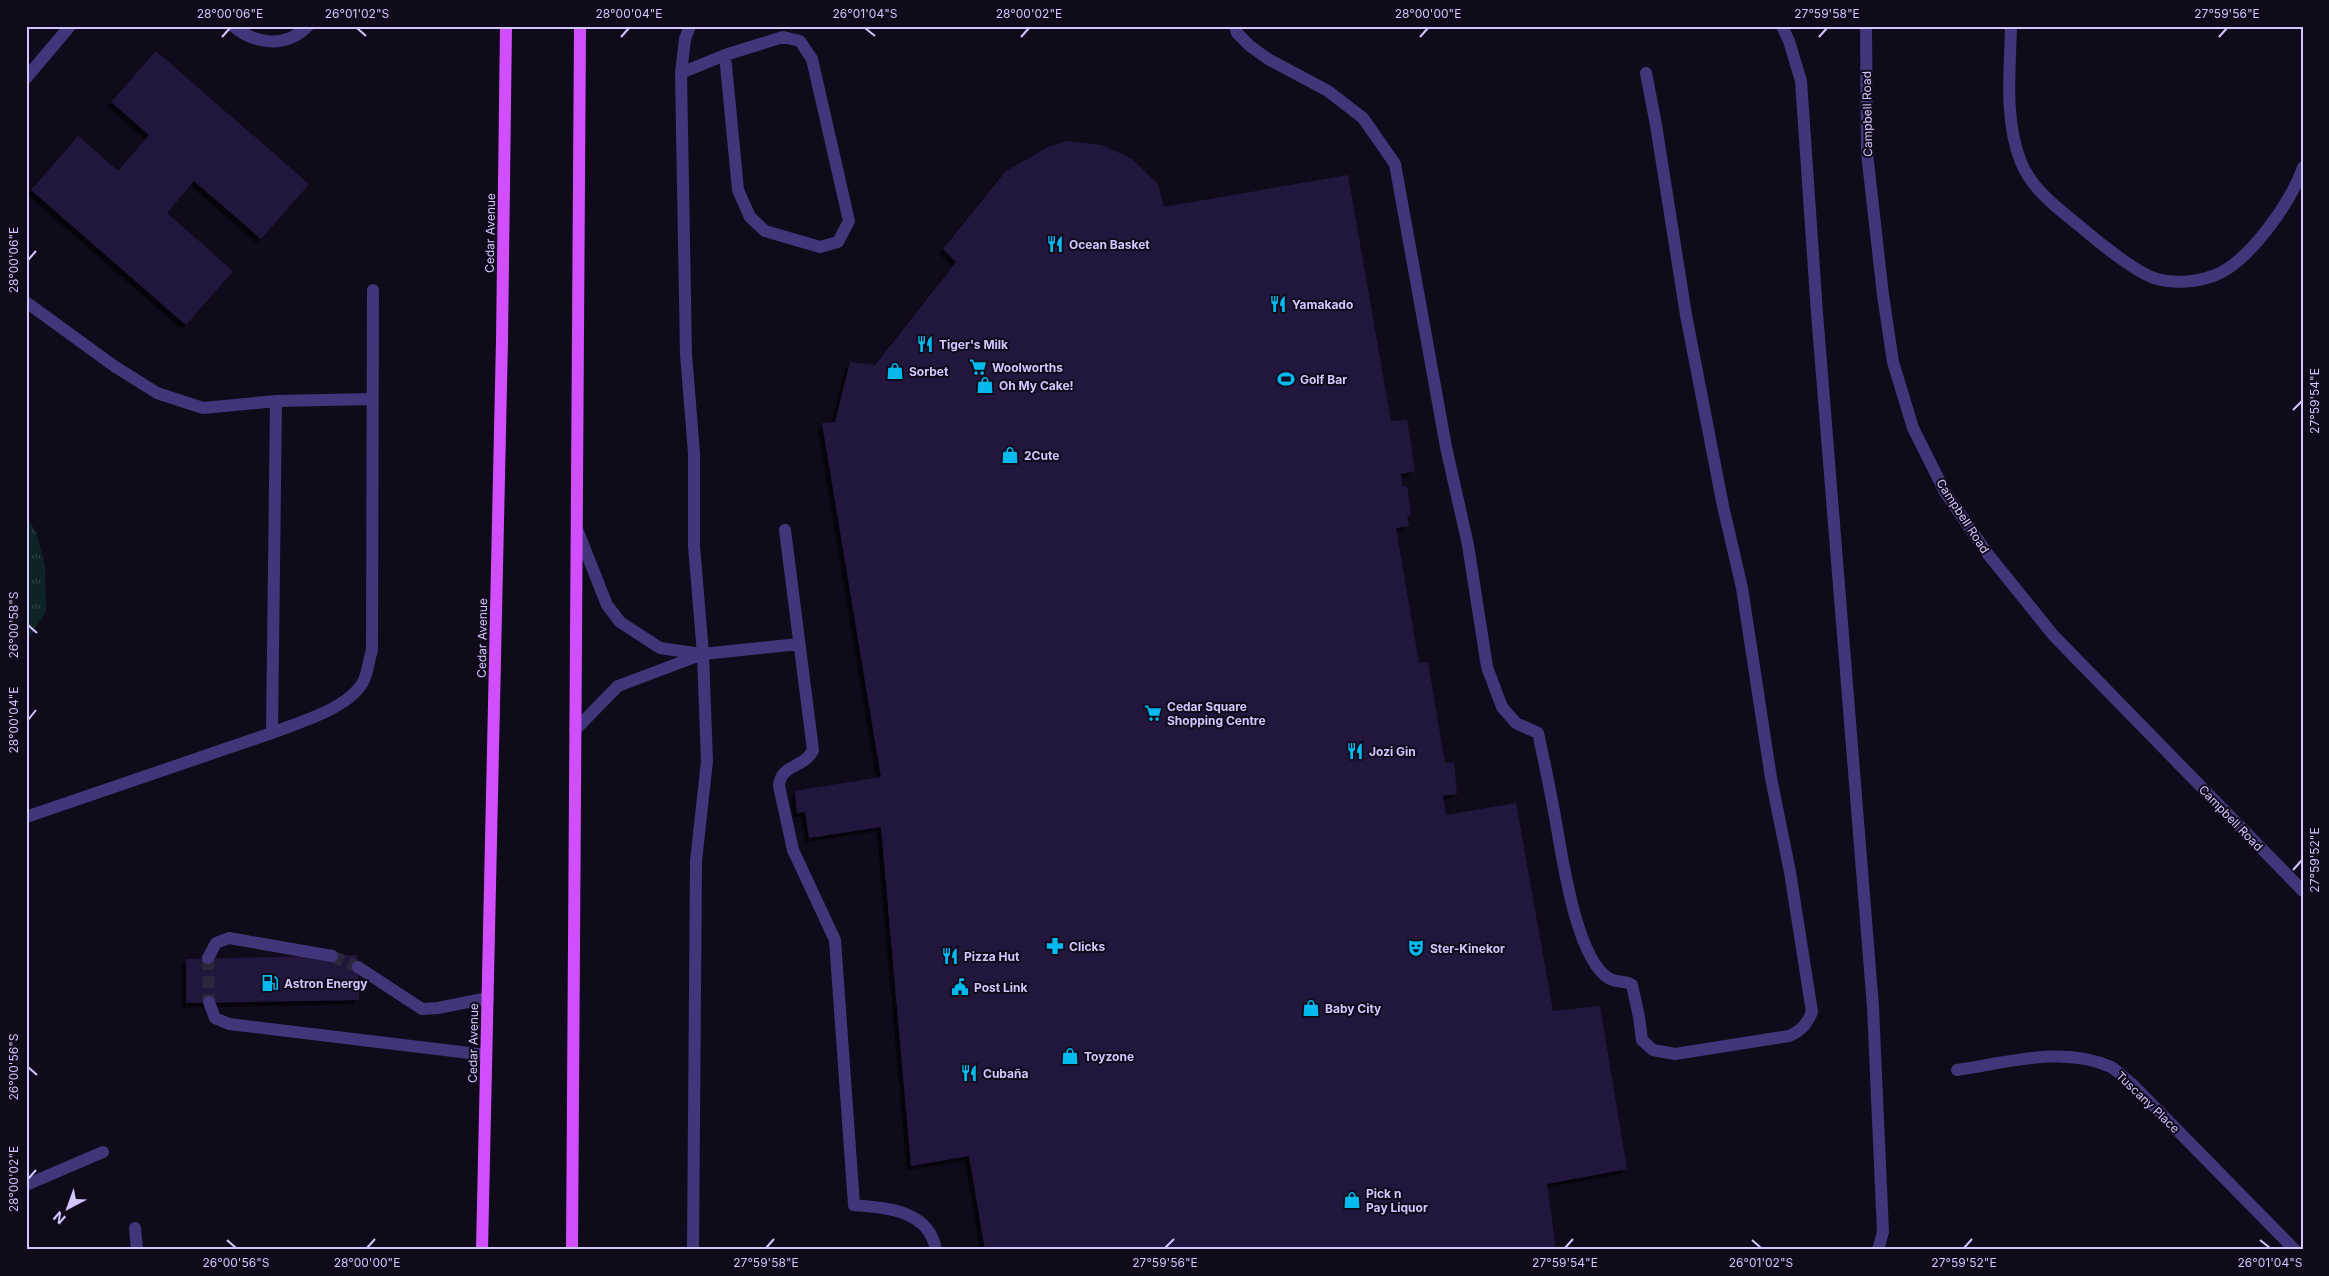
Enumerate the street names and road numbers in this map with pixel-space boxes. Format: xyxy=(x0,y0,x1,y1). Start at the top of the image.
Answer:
street label: Campbell Road xyxy=(1859,71,1875,157)
street label: Cedar Avenue xyxy=(482,193,498,273)
street label: Campbell Road xyxy=(1933,476,1993,556)
street label: Cedar Avenue xyxy=(474,598,490,678)
street label: Campbell Road xyxy=(2196,782,2266,854)
street label: Cedar Avenue xyxy=(465,1003,481,1083)
street label: Tuscany Place xyxy=(2113,1068,2183,1136)

